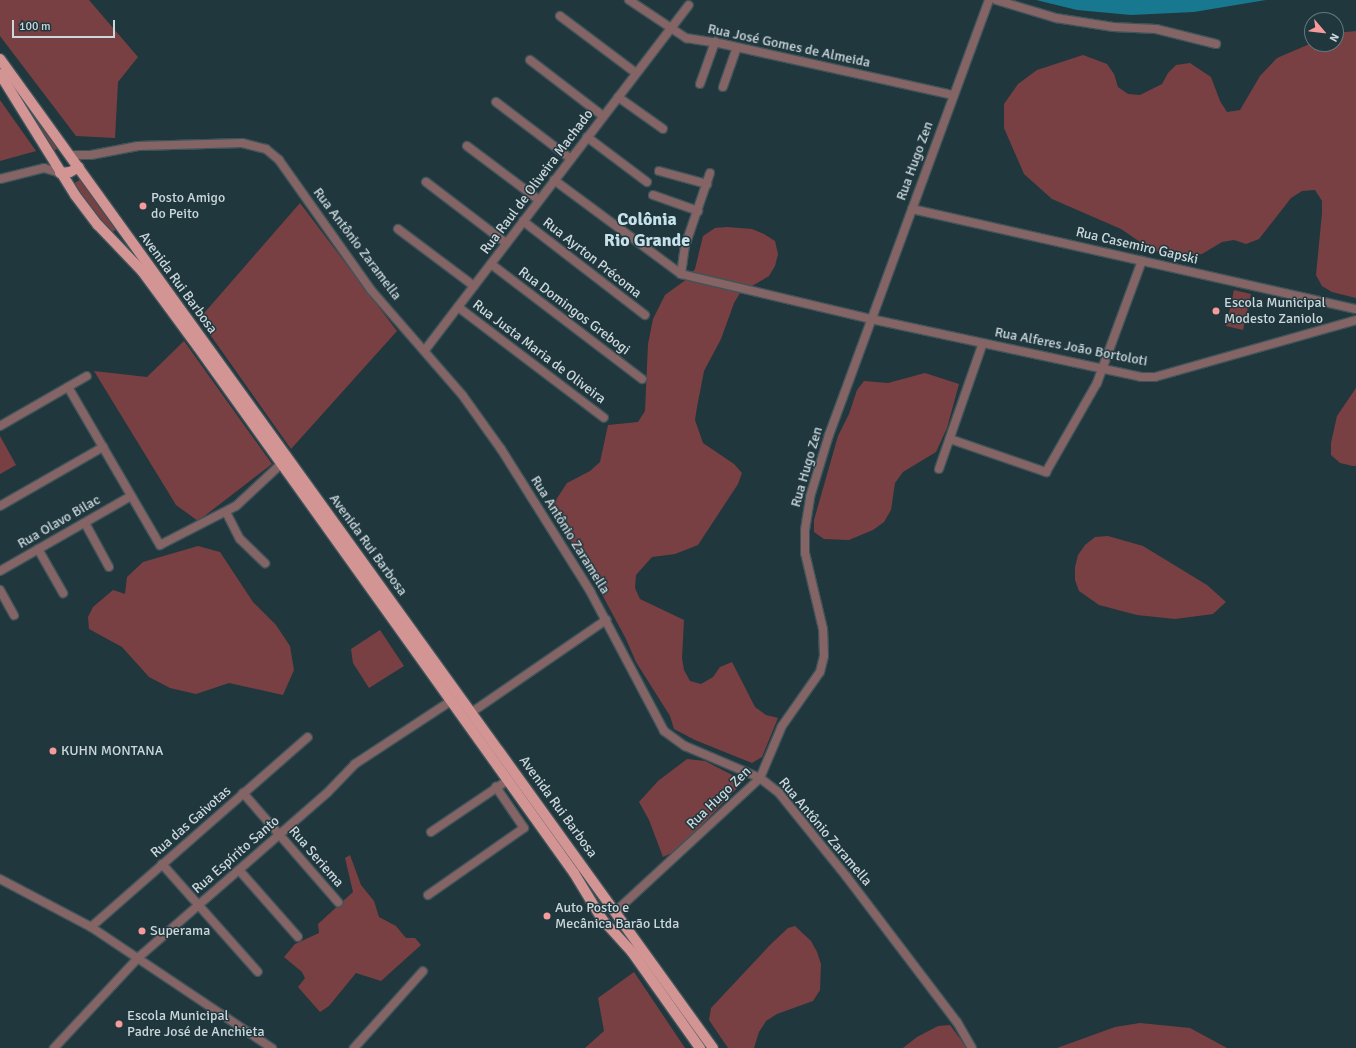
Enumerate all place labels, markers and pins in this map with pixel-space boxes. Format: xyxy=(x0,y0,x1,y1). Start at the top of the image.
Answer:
place label: Posto Amigo do Peito xyxy=(151,190,225,222)
marker: Posto Amigo do Peito xyxy=(138,201,148,211)
place label: Escola Municipal Modesto Zaniolo xyxy=(1224,295,1326,328)
marker: Escola Municipal Modesto Zaniolo xyxy=(1211,306,1221,316)
place label: KUHN MONTANA xyxy=(61,743,163,759)
marker: KUHN MONTANA xyxy=(48,746,58,756)
place label: Auto Posto e Mecânica Barão Ltda xyxy=(555,900,679,932)
marker: Auto Posto e Mecânica Barão Ltda xyxy=(542,911,552,921)
place label: Superama xyxy=(150,923,210,939)
marker: Superama xyxy=(137,926,147,936)
place label: Escola Municipal Padre José de Anchieta xyxy=(127,1008,265,1040)
marker: Escola Municipal Padre José de Anchieta xyxy=(114,1019,124,1029)

